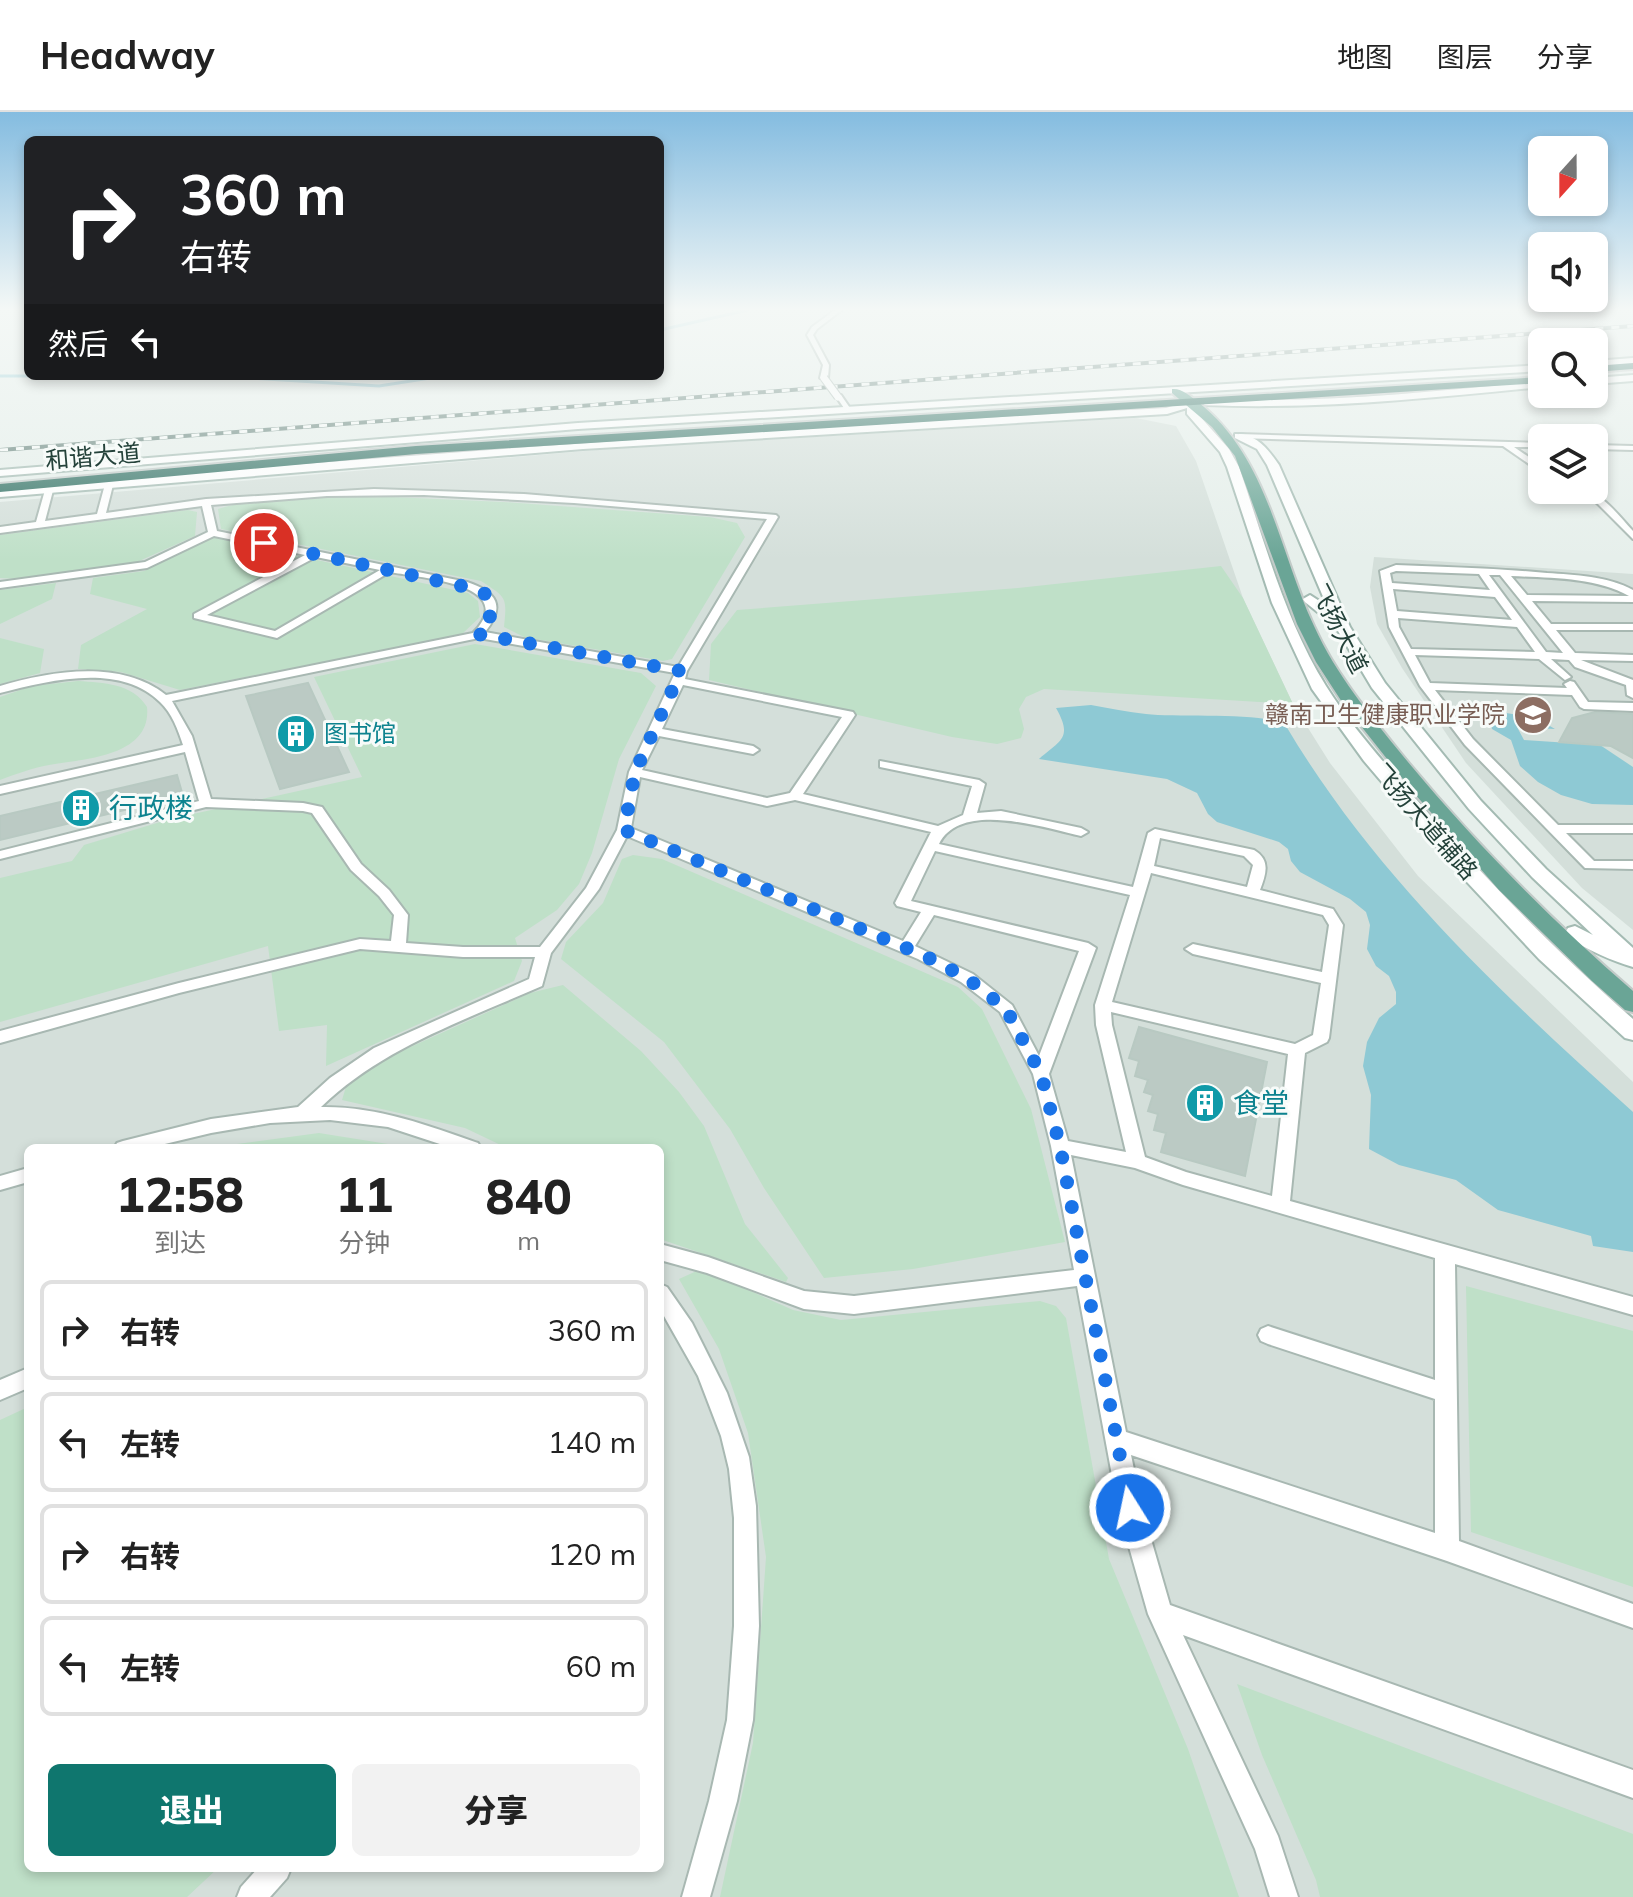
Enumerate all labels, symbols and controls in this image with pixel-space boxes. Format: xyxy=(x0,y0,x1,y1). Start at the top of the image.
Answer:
text: Headway xyxy=(40,31,215,79)
text: 地图 xyxy=(1337,39,1393,74)
text: 图层 xyxy=(1437,39,1493,74)
text: 分享 xyxy=(1537,39,1593,74)
north arrow xyxy=(1528,136,1608,216)
map controls xyxy=(1528,136,1608,504)
text: 360 m xyxy=(180,159,347,229)
icon: right xyxy=(48,168,152,272)
button: sound xyxy=(1528,232,1608,312)
text: 右转 xyxy=(180,234,252,279)
icon: left xyxy=(124,320,168,364)
text: 然后 xyxy=(48,325,108,363)
button: search xyxy=(1528,328,1608,408)
button: layers xyxy=(1528,424,1608,504)
street label: 和谐大道 xyxy=(44,437,142,475)
pin xyxy=(230,509,298,577)
icon: arrive xyxy=(242,521,286,565)
street label: 飞扬大道 xyxy=(1305,579,1375,678)
school or university icon: 赣南卫生健康职业学院 xyxy=(1512,694,1554,736)
place label: 赣南卫生健康职业学院 xyxy=(1265,699,1505,729)
building icon: 图书馆 xyxy=(275,713,317,755)
place label: 图书馆 xyxy=(324,718,396,748)
street label: 飞扬大道辅路 xyxy=(1367,757,1484,886)
building icon: 行政楼 xyxy=(60,787,102,829)
place label: 行政楼 xyxy=(109,790,193,825)
building icon: 食堂 xyxy=(1184,1082,1226,1124)
place label: 食堂 xyxy=(1233,1085,1289,1120)
text: 12:58 xyxy=(116,1164,244,1224)
text: 11 xyxy=(336,1164,393,1224)
text: 840 xyxy=(485,1166,572,1226)
text: m xyxy=(517,1224,540,1257)
text: 到达 xyxy=(154,1226,206,1259)
text: 分钟 xyxy=(339,1226,391,1259)
icon: right xyxy=(52,1308,96,1352)
text: 360 m xyxy=(548,1311,636,1349)
text: 右转 xyxy=(120,1313,180,1351)
icon: left xyxy=(52,1420,96,1464)
text: 140 m xyxy=(548,1423,636,1461)
text: 左转 xyxy=(120,1425,180,1463)
position arrow xyxy=(1088,1466,1172,1550)
icon: right xyxy=(52,1532,96,1576)
text: 120 m xyxy=(548,1535,636,1573)
text: 右转 xyxy=(120,1537,180,1575)
icon: left xyxy=(52,1644,96,1688)
text: 60 m xyxy=(566,1647,636,1685)
text: 左转 xyxy=(120,1649,180,1687)
button: 退出 xyxy=(48,1764,336,1856)
button: 分享 xyxy=(352,1764,640,1856)

